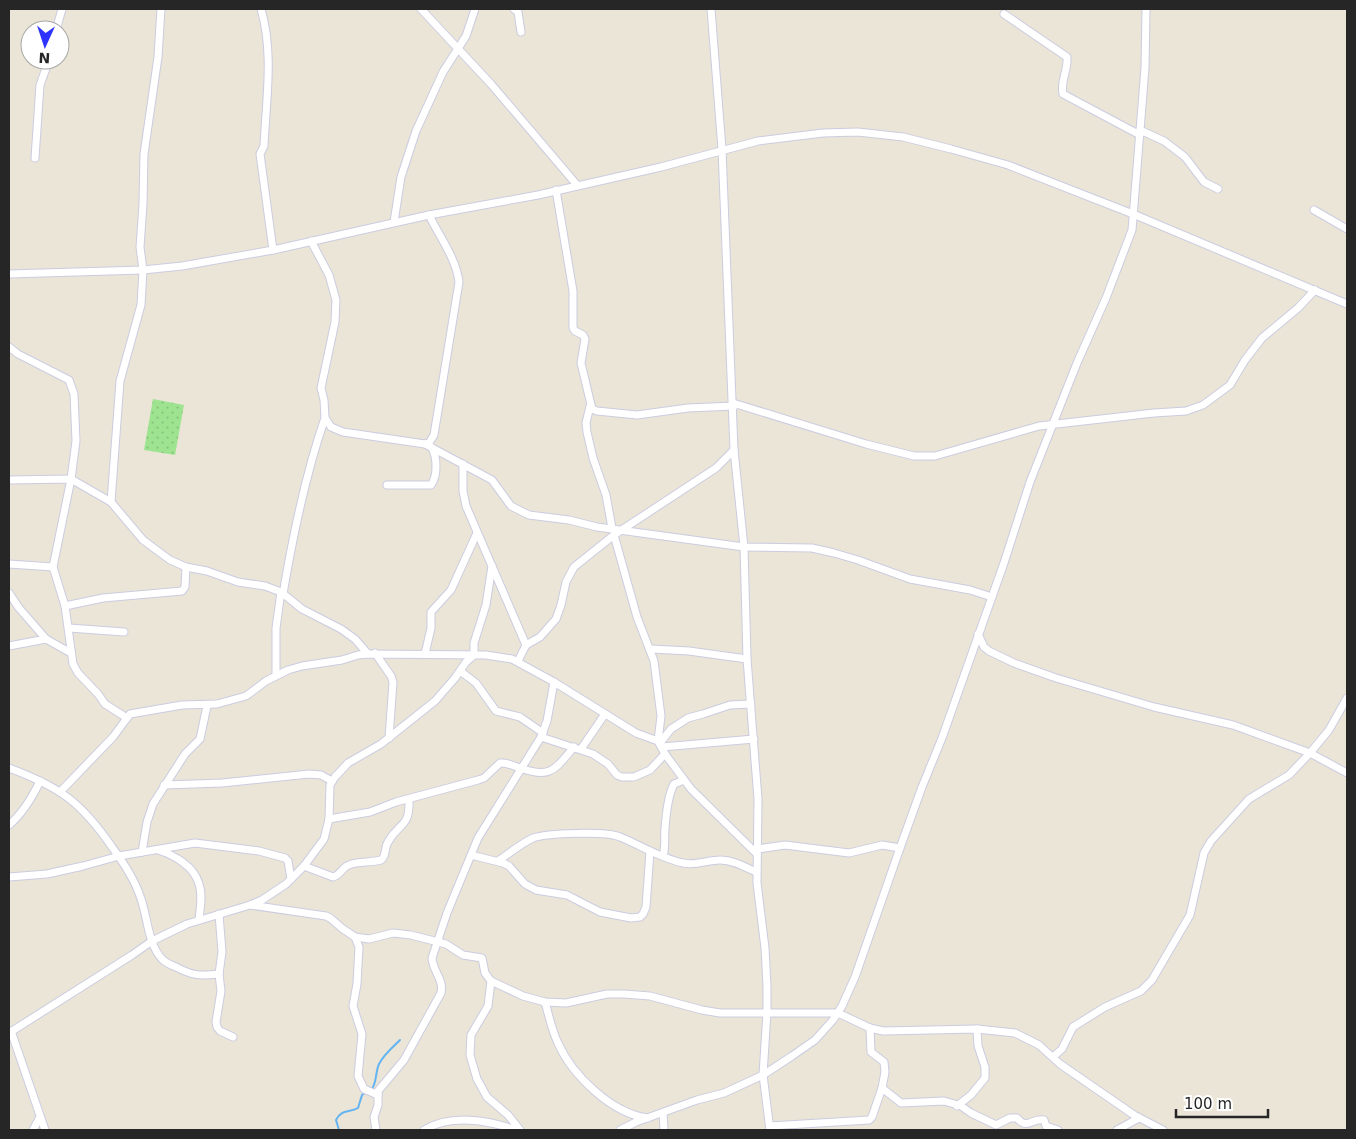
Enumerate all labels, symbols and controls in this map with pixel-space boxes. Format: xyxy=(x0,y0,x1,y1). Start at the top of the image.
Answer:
north arrow xyxy=(20,20,70,70)
text: N xyxy=(38,50,51,66)
scale bar xyxy=(1176,1086,1268,1118)
text: 100 m xyxy=(1184,1095,1232,1113)

